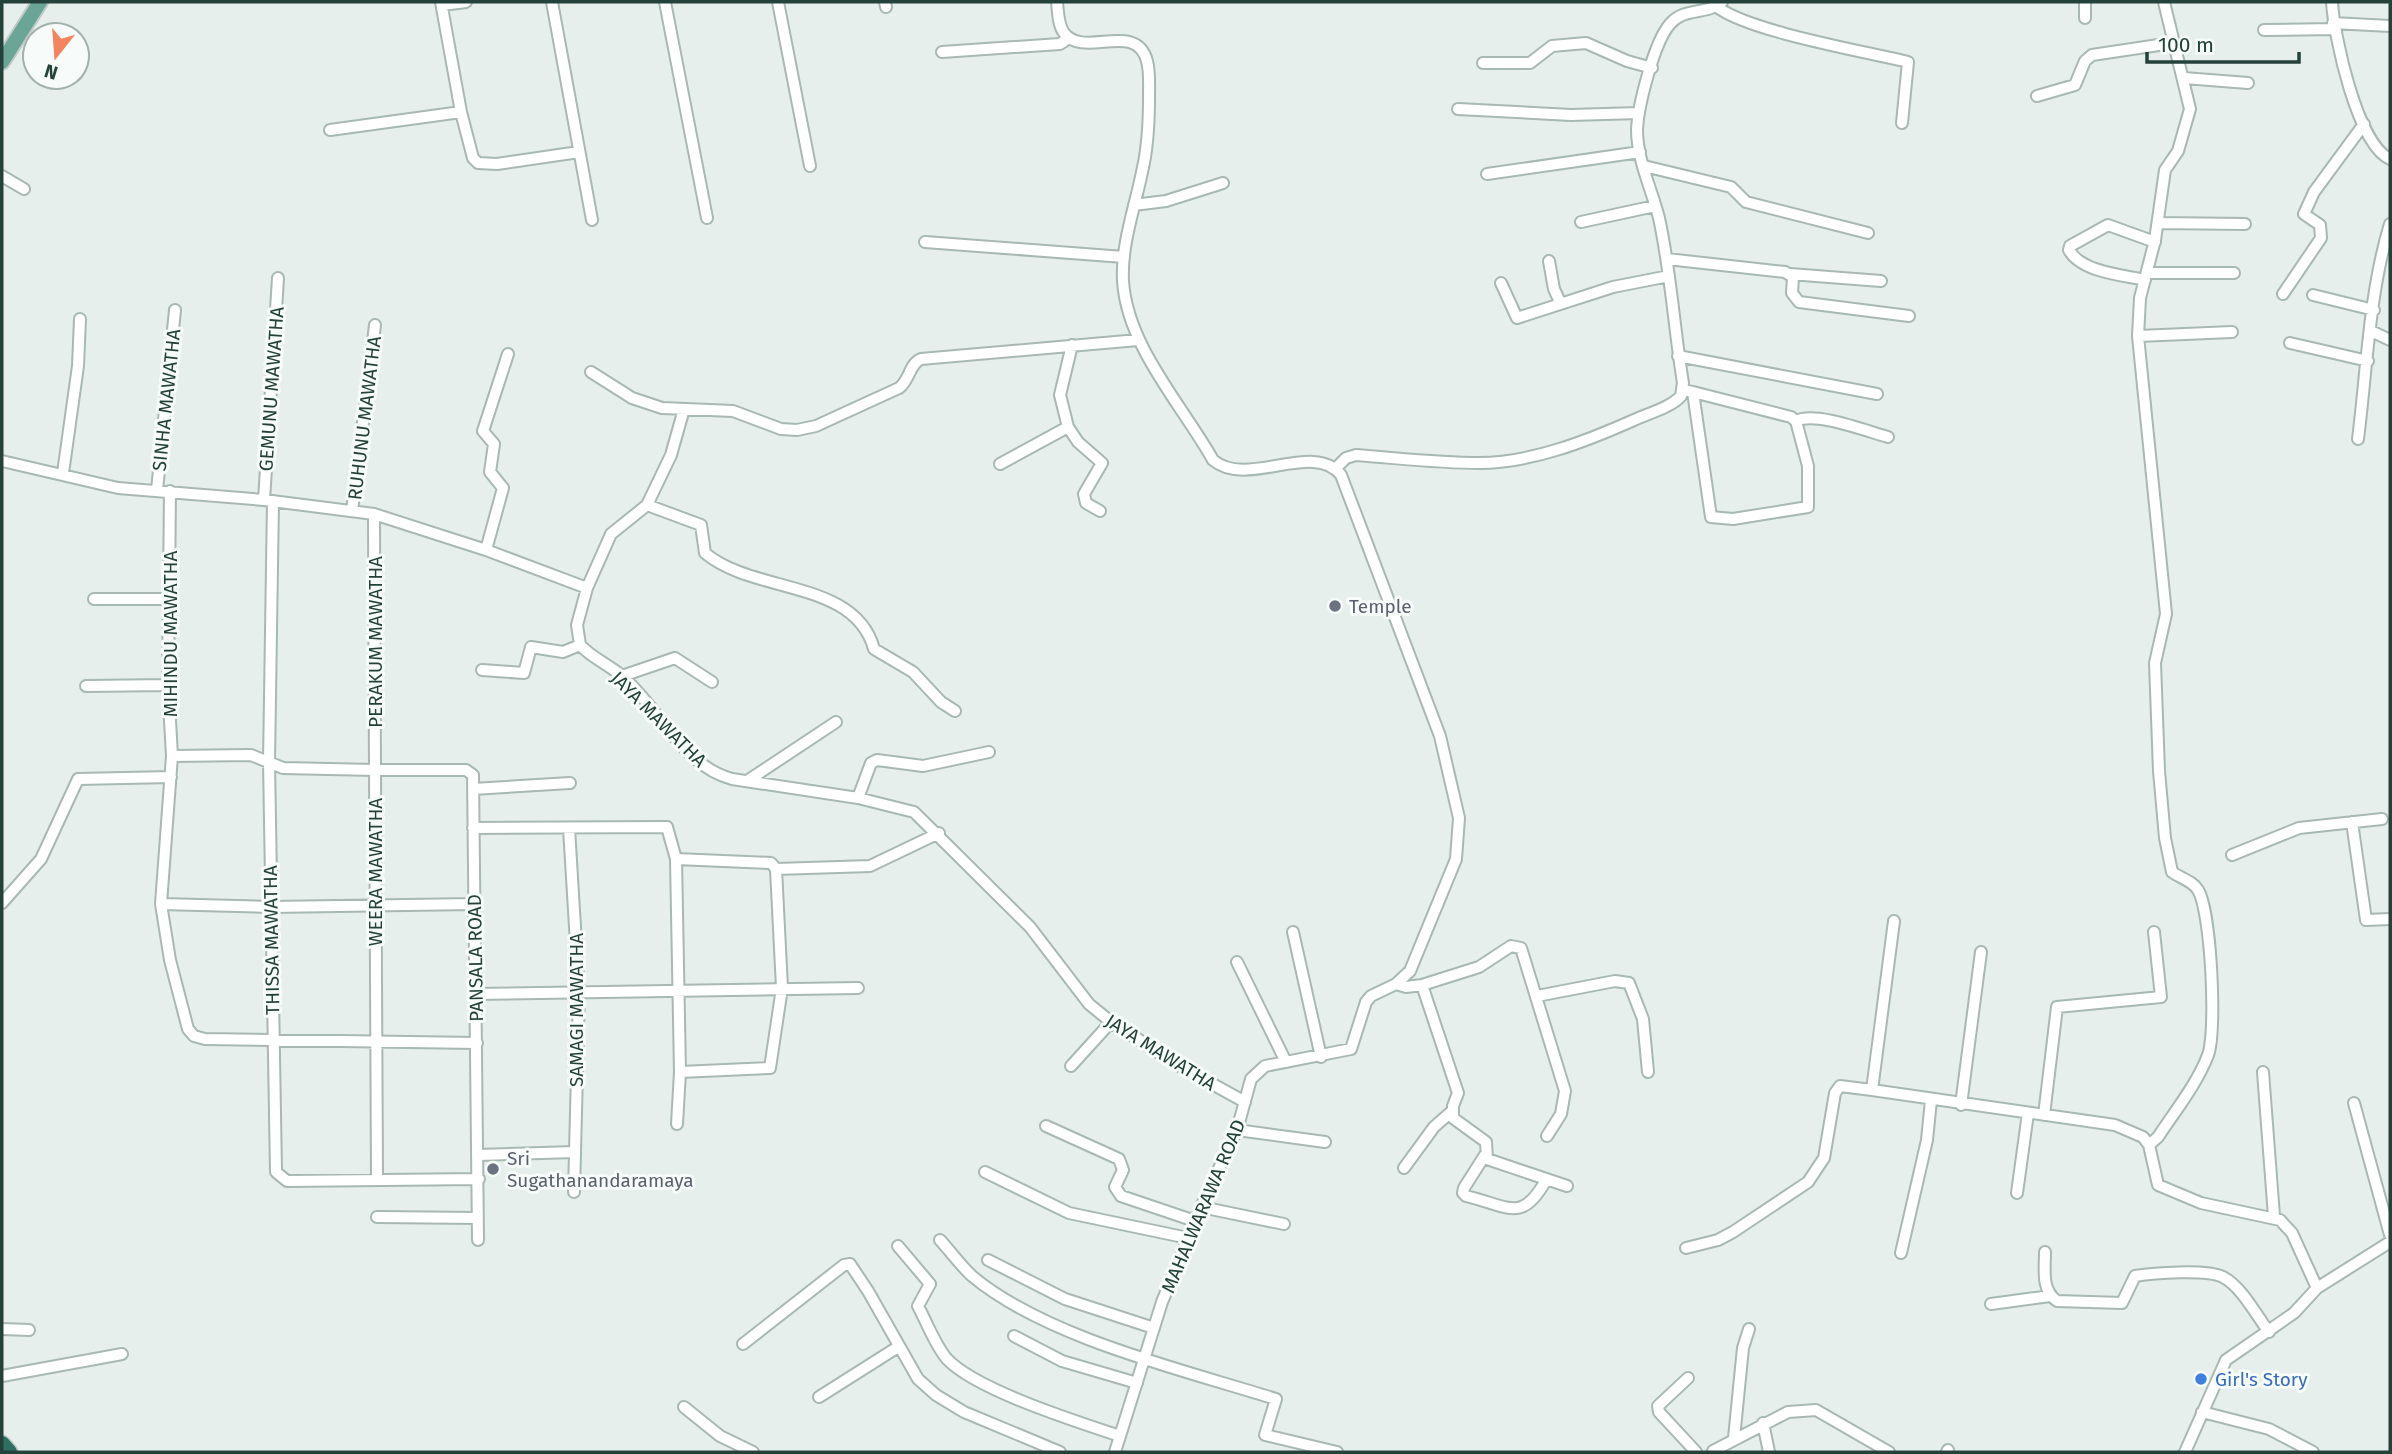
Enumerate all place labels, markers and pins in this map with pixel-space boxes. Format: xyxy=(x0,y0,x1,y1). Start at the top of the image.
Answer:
place label: Temple xyxy=(1349,595,1412,618)
marker: Temple xyxy=(1327,598,1343,614)
place label: Sri Sugathanandaramaya xyxy=(507,1147,694,1192)
marker: Sri Sugathanandaramaya xyxy=(485,1161,501,1177)
place label: Girl's Story xyxy=(2215,1368,2308,1391)
marker: Girl's Story xyxy=(2193,1371,2209,1387)

